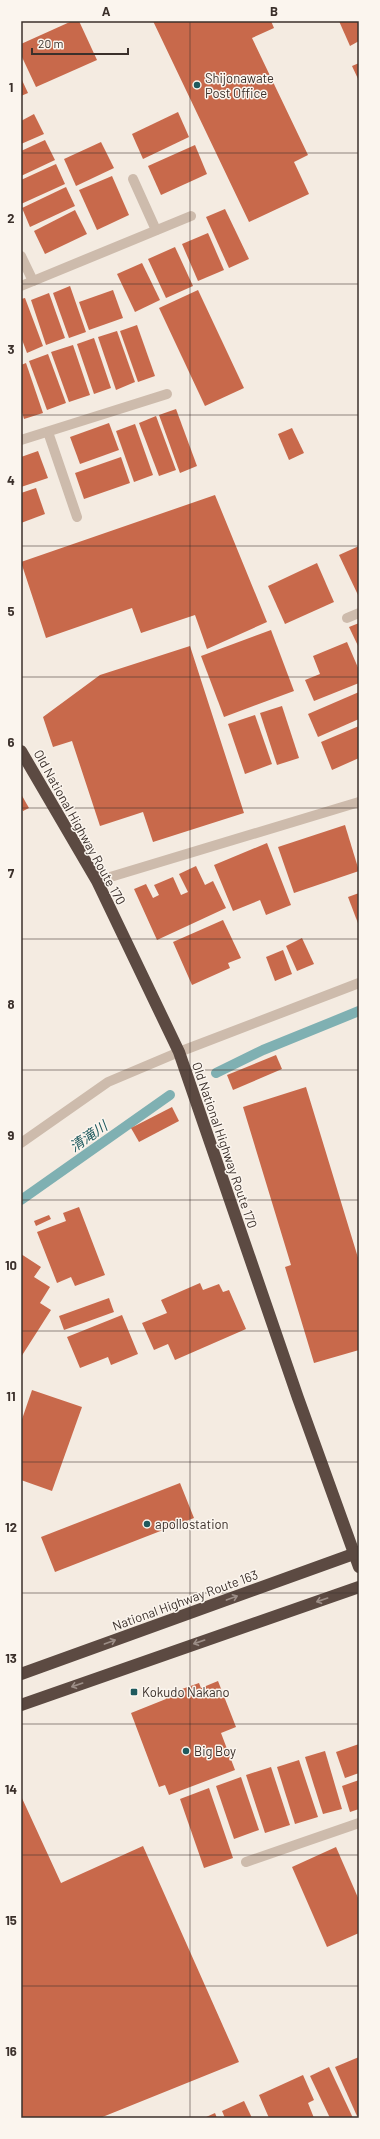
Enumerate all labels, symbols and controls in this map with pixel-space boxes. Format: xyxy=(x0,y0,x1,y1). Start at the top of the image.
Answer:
text: A xyxy=(102,3,111,19)
text: B xyxy=(270,3,278,19)
scale bar xyxy=(32,30,128,56)
text: 20 m xyxy=(38,36,64,50)
place label: Shijonawate Post Office xyxy=(205,70,274,101)
text: 1 xyxy=(9,79,13,95)
marker: Shijonawate Post Office xyxy=(192,80,202,90)
text: 2 xyxy=(7,210,15,226)
text: 3 xyxy=(7,341,15,357)
text: 4 xyxy=(7,472,15,488)
text: 5 xyxy=(7,603,15,619)
text: 6 xyxy=(8,734,15,750)
street label: Old National Highway Route 170 xyxy=(31,747,129,907)
text: 7 xyxy=(8,865,15,881)
text: 8 xyxy=(7,996,15,1012)
street label: Old National Highway Route 170 xyxy=(189,1060,261,1230)
water label: 清滝川 xyxy=(66,1116,112,1155)
text: 9 xyxy=(8,1127,15,1143)
text: 10 xyxy=(5,1257,17,1273)
text: 11 xyxy=(6,1388,16,1404)
place label: apollostation xyxy=(155,1516,229,1532)
text: 12 xyxy=(5,1519,17,1535)
marker: apollostation xyxy=(142,1519,152,1529)
street label: National Highway Route 163 xyxy=(110,1566,260,1634)
one-way arrow xyxy=(226,1593,238,1601)
one-way arrow xyxy=(317,1596,329,1604)
one-way arrow xyxy=(104,1637,116,1645)
one-way arrow xyxy=(194,1639,206,1647)
text: 13 xyxy=(5,1650,17,1666)
one-way arrow xyxy=(71,1682,83,1690)
place label: Kokudo Nakano xyxy=(142,1684,230,1700)
marker: Kokudo Nakano xyxy=(129,1687,139,1697)
place label: Big Boy xyxy=(194,1743,236,1759)
marker: Big Boy xyxy=(181,1746,191,1756)
text: 14 xyxy=(5,1781,17,1797)
text: 15 xyxy=(5,1912,17,1928)
text: 16 xyxy=(5,2043,17,2059)

